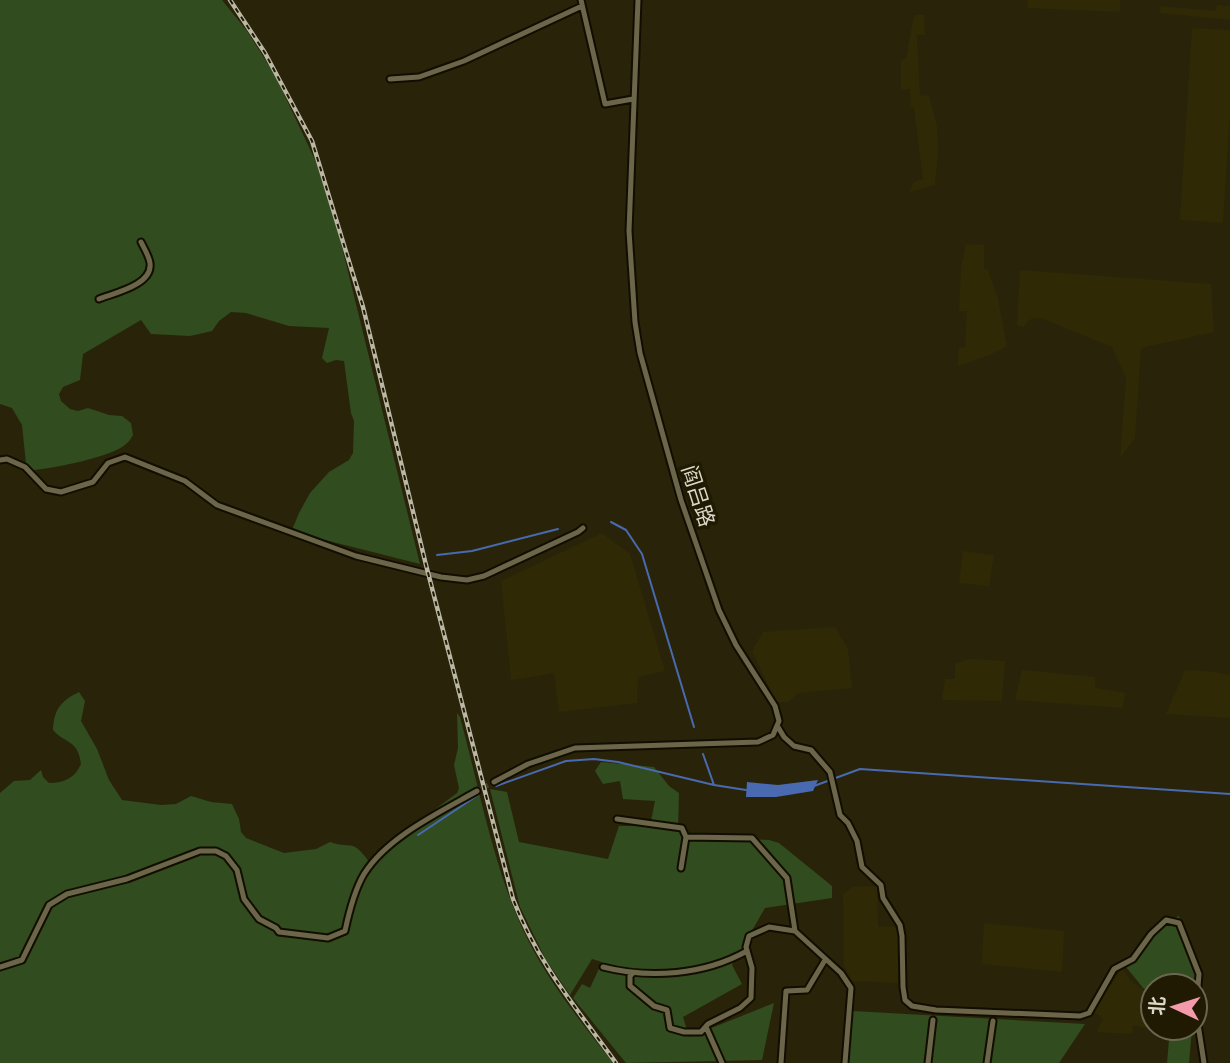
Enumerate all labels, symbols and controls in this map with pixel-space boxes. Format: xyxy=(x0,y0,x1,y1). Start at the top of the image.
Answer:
street label: 阎吕路 xyxy=(677,462,720,530)
north arrow xyxy=(1139,972,1209,1042)
text: 北 xyxy=(1145,996,1169,1016)

